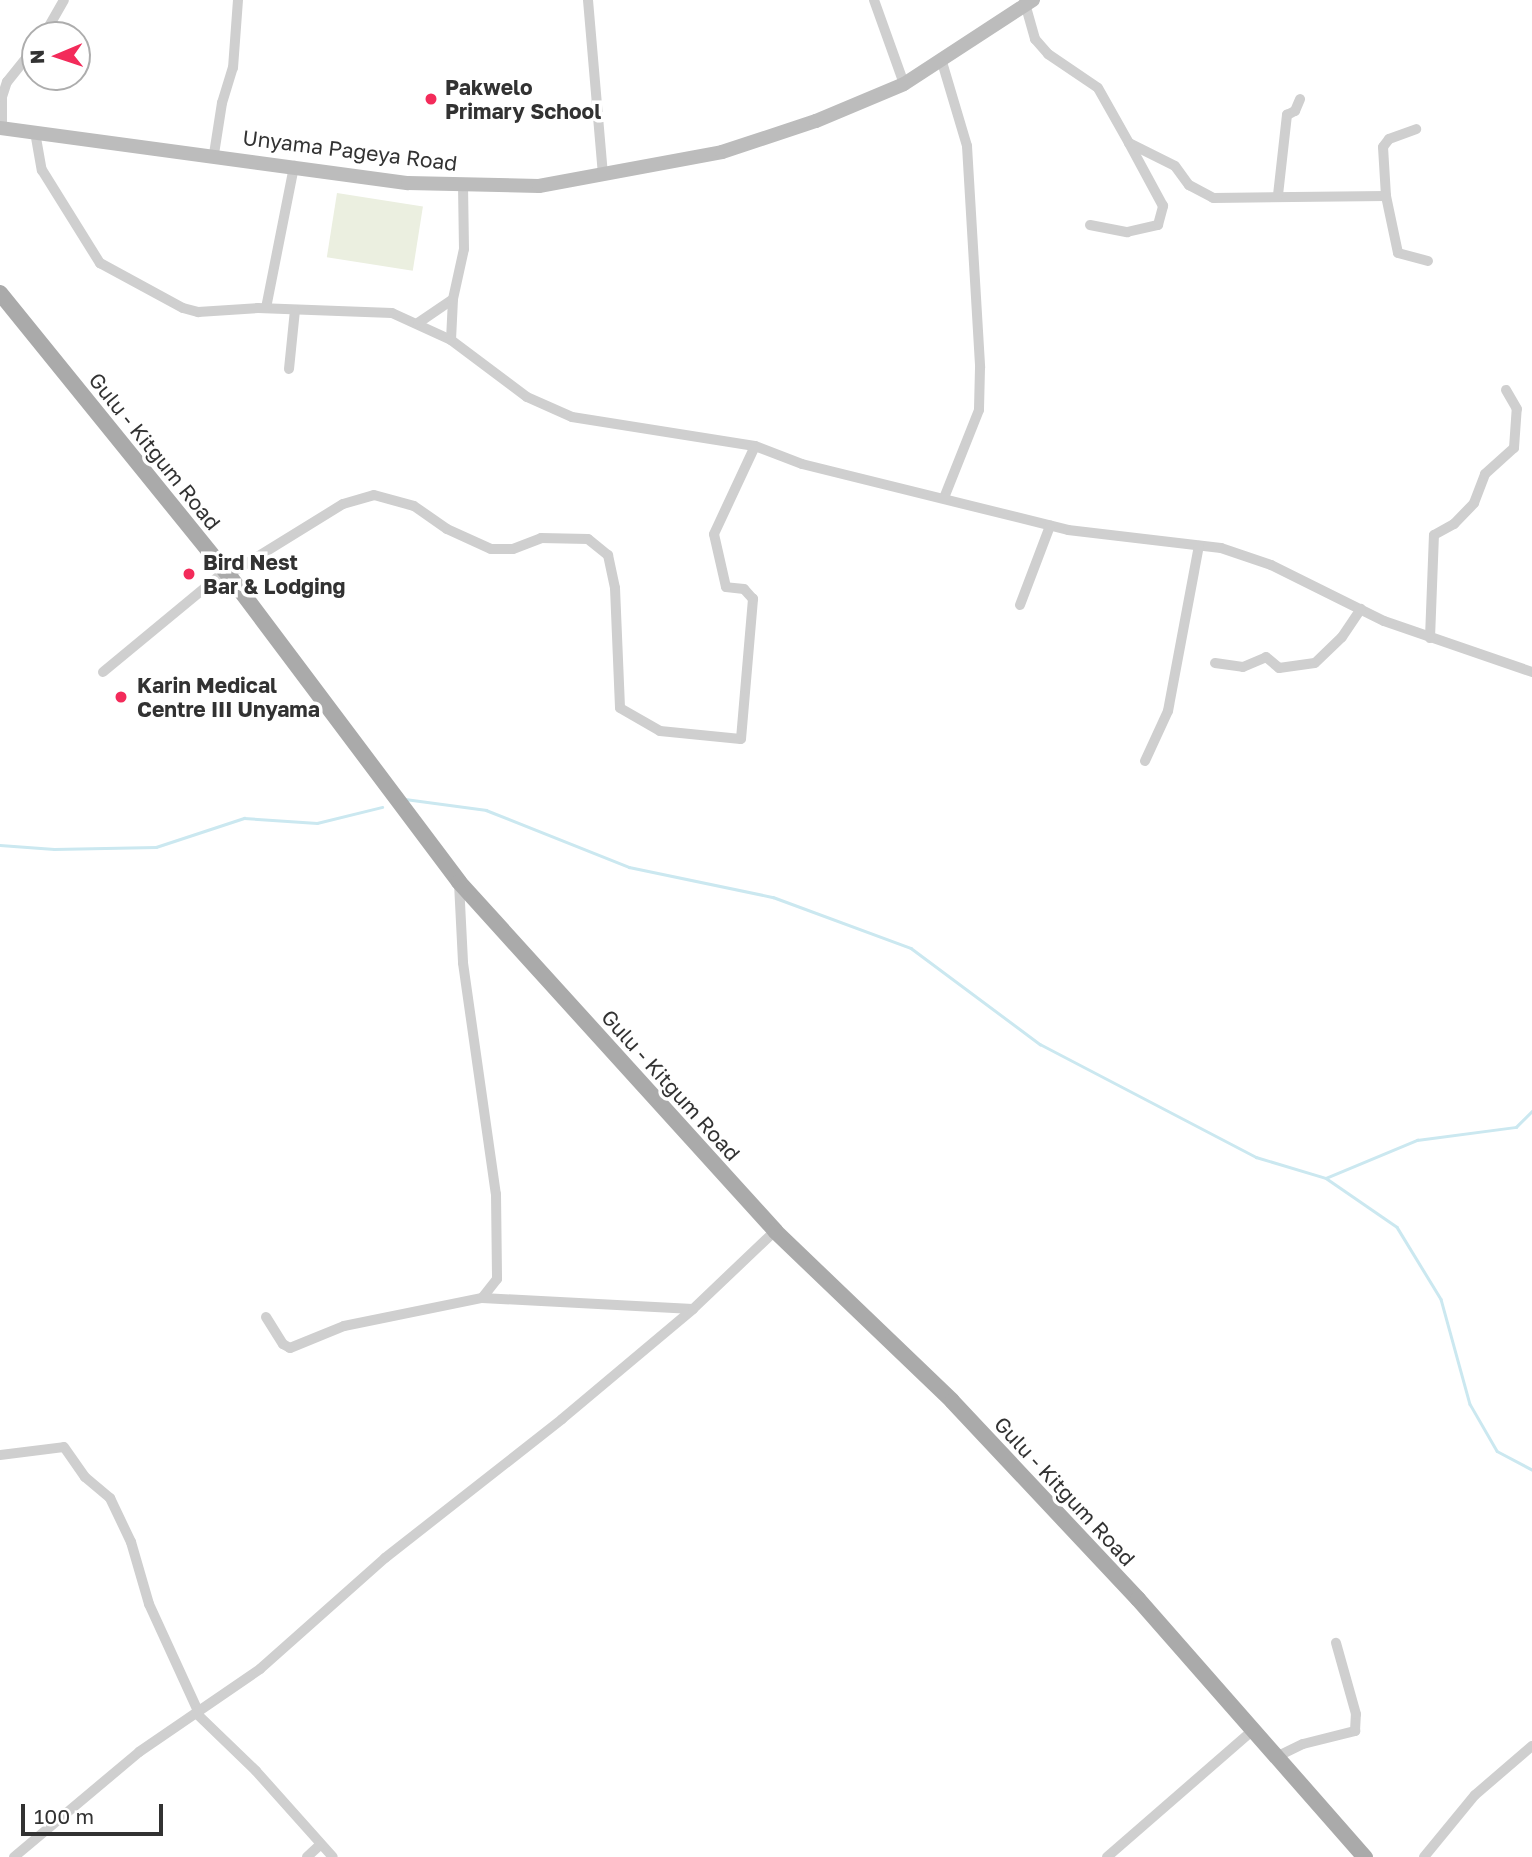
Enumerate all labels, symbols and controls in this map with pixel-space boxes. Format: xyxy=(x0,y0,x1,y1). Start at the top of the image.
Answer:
north arrow xyxy=(21,21,91,91)
text: N xyxy=(25,49,48,64)
place label: Pakwelo Primary School xyxy=(445,74,601,124)
marker: Pakwelo Primary School xyxy=(423,91,439,107)
street label: Unyama Pageya Road xyxy=(241,124,459,176)
street label: Gulu - Kitgum Road xyxy=(84,367,226,535)
place label: Bird Nest Bar & Lodging xyxy=(203,549,345,599)
marker: Bird Nest Bar & Lodging xyxy=(181,566,197,582)
place label: Karin Medical Centre III Unyama xyxy=(137,672,320,722)
marker: Karin Medical Centre III Unyama xyxy=(111,687,131,707)
street label: Gulu - Kitgum Road xyxy=(596,1004,746,1166)
street label: Gulu - Kitgum Road xyxy=(989,1411,1141,1571)
scale bar xyxy=(24,1790,166,1834)
text: 100 m xyxy=(34,1803,94,1829)

